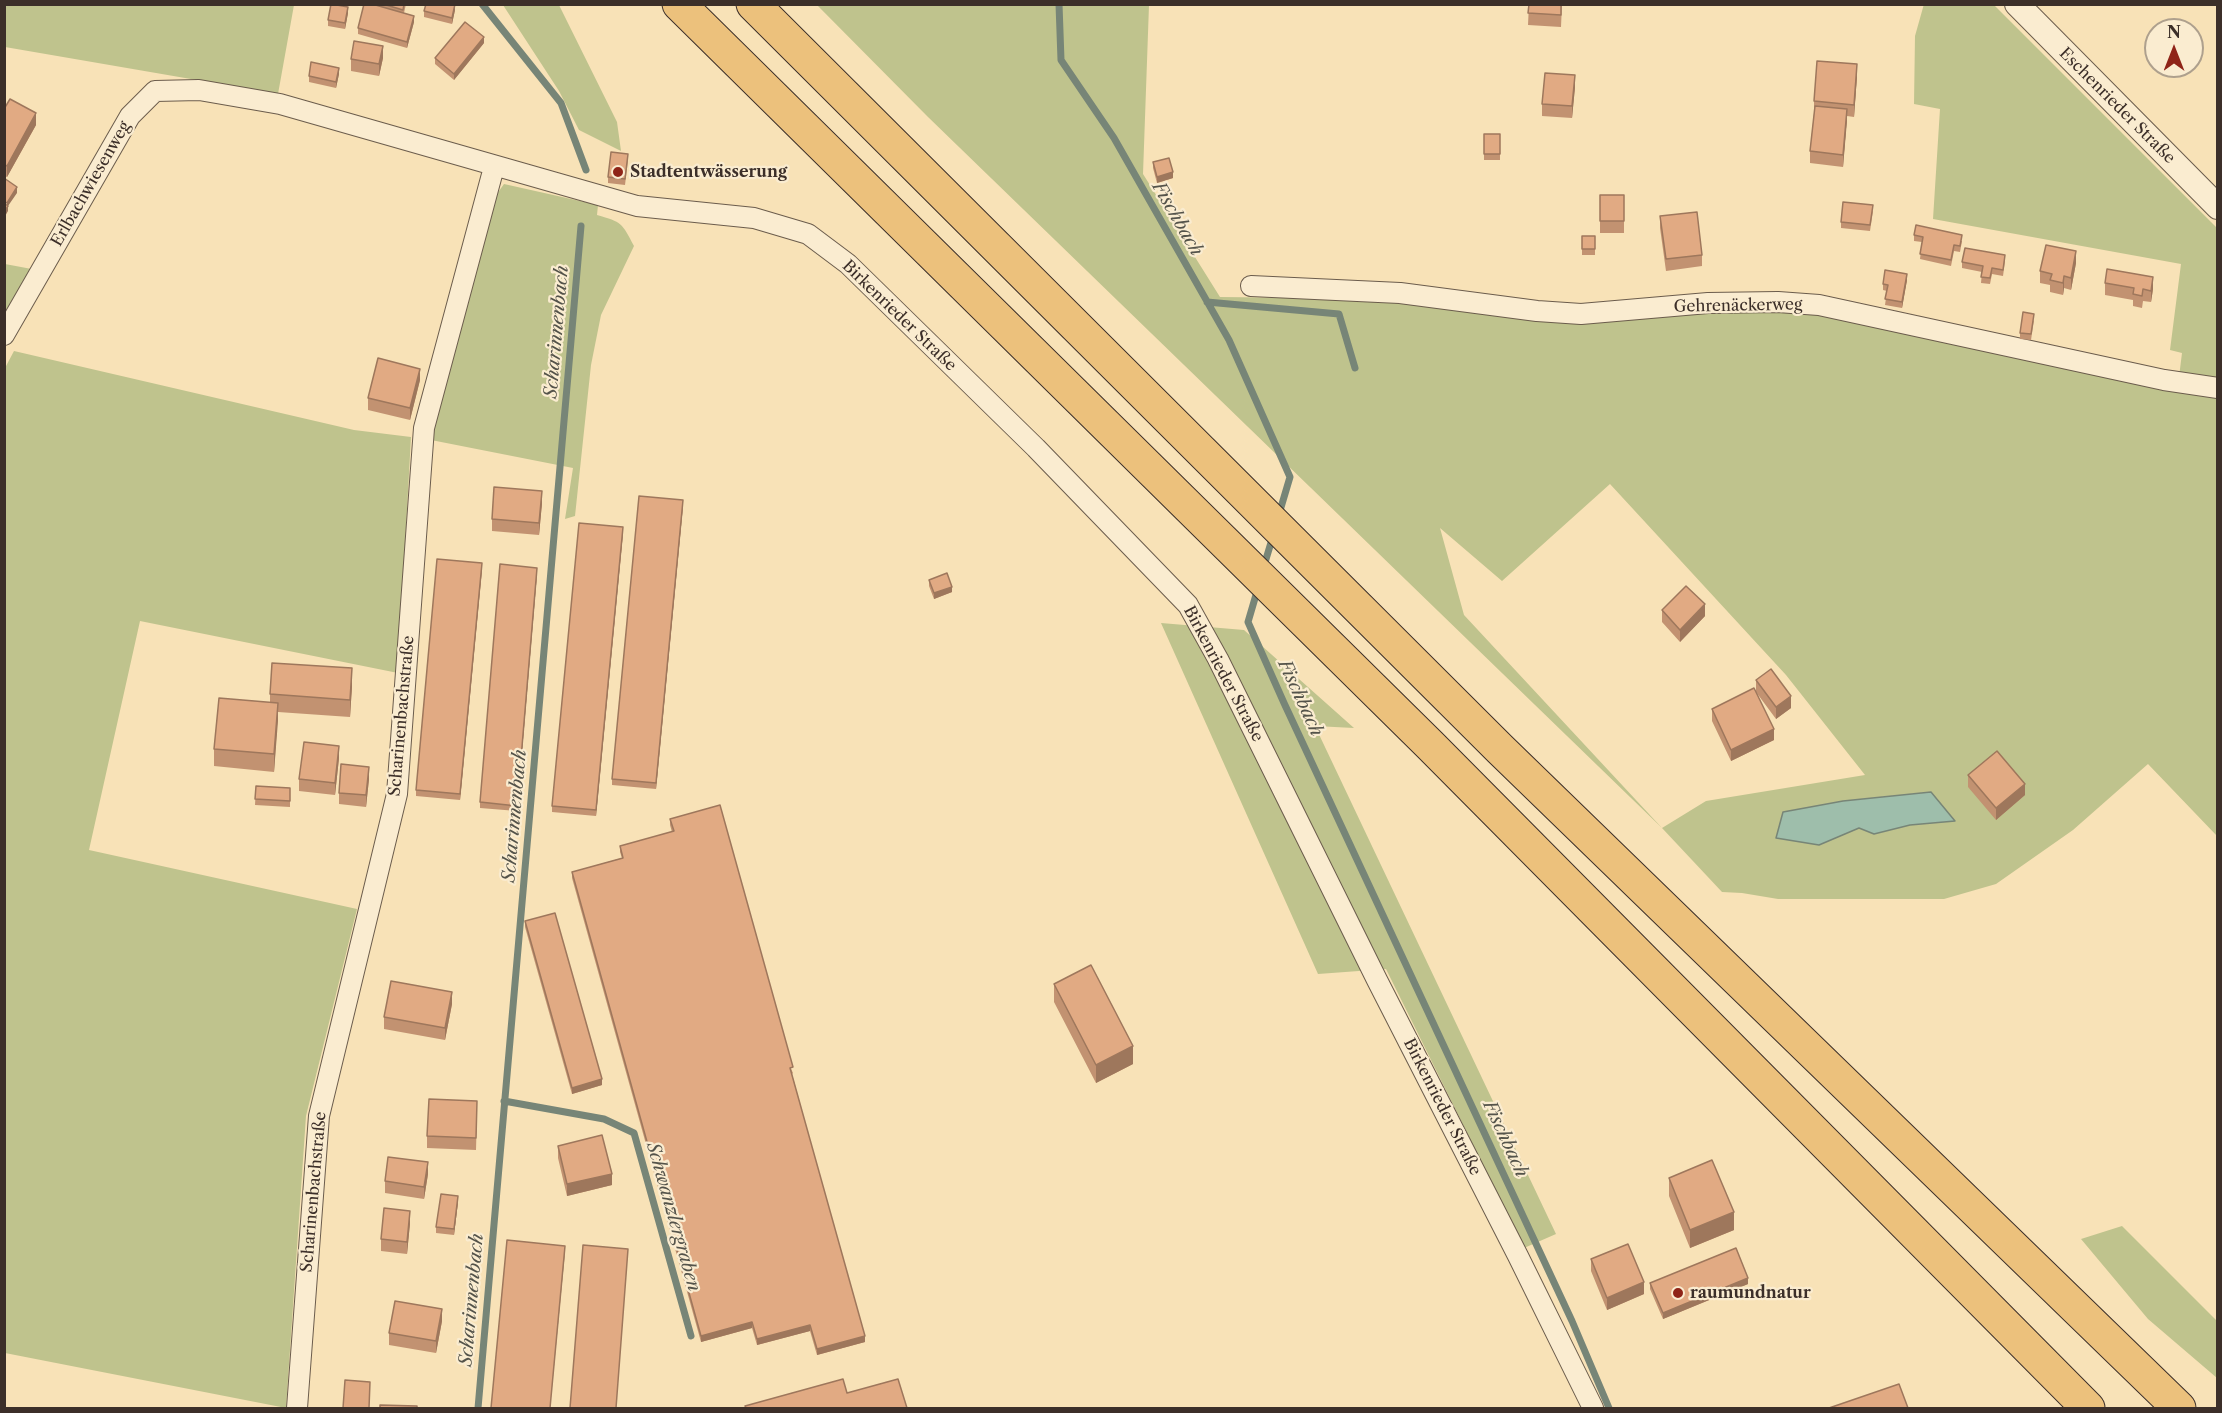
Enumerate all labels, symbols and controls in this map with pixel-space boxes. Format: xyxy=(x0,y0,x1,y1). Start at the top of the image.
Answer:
north arrow xyxy=(2144,18,2204,78)
text: N xyxy=(2167,22,2181,42)
street label: Eschenrieder Straße xyxy=(2055,44,2179,168)
street label: Erlbachwiesenweg xyxy=(47,118,135,250)
place label: Stadtentwässerung xyxy=(630,162,787,182)
marker: Stadtentwässerung xyxy=(611,165,625,179)
water label: Fischbach xyxy=(1147,178,1207,260)
street label: Birkenrieder Straße xyxy=(838,257,960,375)
water label: Scharinnenbach xyxy=(540,265,574,399)
street label: Gehrenäckerweg xyxy=(1673,295,1803,317)
street label: Birkenrieder Straße xyxy=(1179,603,1267,745)
street label: Scharinenbachstraße xyxy=(385,635,419,797)
water label: Fischbach xyxy=(1273,656,1327,740)
water label: Scharinnenbach xyxy=(498,749,532,883)
street label: Birkenrieder Straße xyxy=(1399,1035,1485,1179)
water label: Fischbach xyxy=(1478,1097,1532,1181)
street label: Scharinenbachstraße xyxy=(297,1111,331,1273)
water label: Schwanzlergraben xyxy=(641,1140,705,1294)
water label: Scharinnenbach xyxy=(455,1233,489,1367)
place label: raumundnatur xyxy=(1690,1283,1811,1303)
marker: raumundnatur xyxy=(1671,1286,1685,1300)

